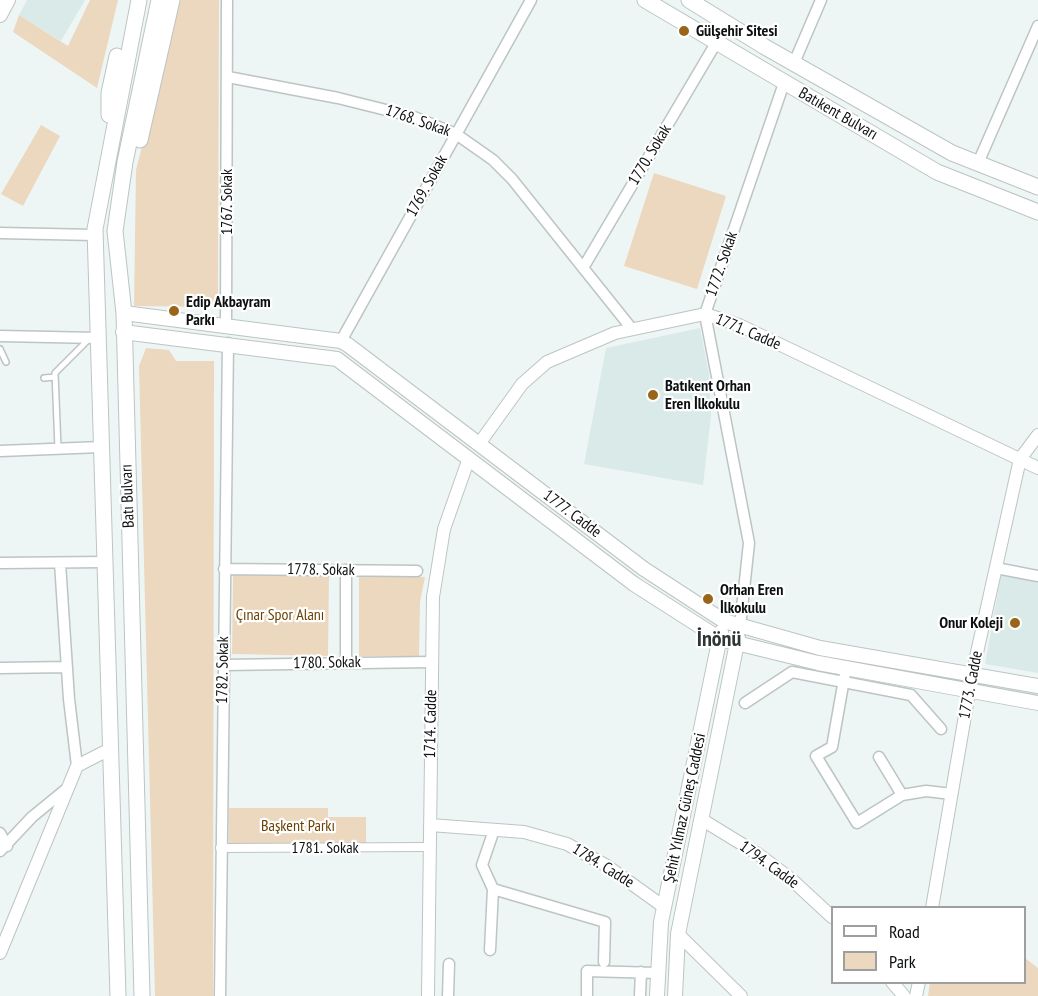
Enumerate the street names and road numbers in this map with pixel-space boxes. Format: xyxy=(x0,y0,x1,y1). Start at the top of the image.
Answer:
street label: Batıkent Bulvarı xyxy=(795,84,881,144)
street label: 1768. Sokak xyxy=(383,101,453,141)
street label: 1770. Sokak xyxy=(624,121,676,189)
street label: 1769. Sokak xyxy=(402,152,452,220)
street label: 1767. Sokak xyxy=(217,169,237,235)
street label: 1772. Sokak xyxy=(702,229,742,299)
street label: 1771. Cadde xyxy=(712,310,784,354)
street label: Batı Bulvarı xyxy=(117,464,139,528)
street label: 1777. Cadde xyxy=(539,486,605,542)
street label: 1778. Sokak xyxy=(287,560,355,580)
street label: 1782. Sokak xyxy=(213,636,233,704)
street label: 1773. Cadde xyxy=(955,649,987,721)
street label: 1780. Sokak xyxy=(293,653,361,673)
street label: 1714. Cadde xyxy=(421,689,441,759)
street label: Şehit Yılmaz Güneş Caddesi xyxy=(660,732,710,884)
street label: 1794. Cadde xyxy=(735,837,803,893)
street label: 1781. Sokak xyxy=(291,838,359,858)
street label: 1784. Cadde xyxy=(569,840,637,892)

